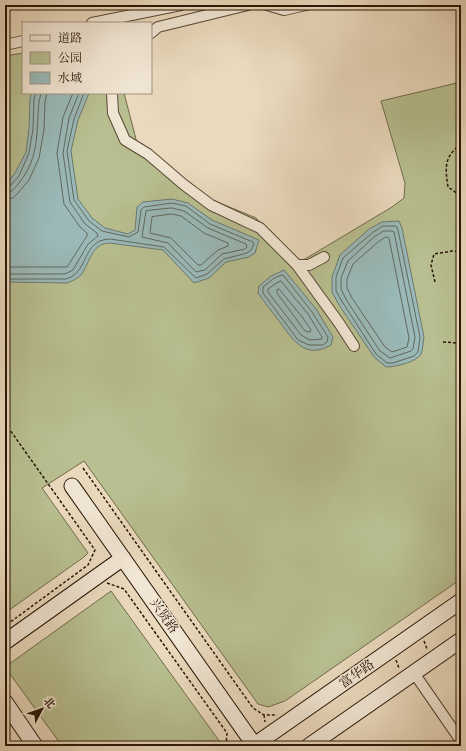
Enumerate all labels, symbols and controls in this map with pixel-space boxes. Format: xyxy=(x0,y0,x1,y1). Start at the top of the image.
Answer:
legend xyxy=(22,22,152,94)
text: 道路 xyxy=(58,30,82,46)
text: 公园 xyxy=(58,50,82,66)
text: 水域 xyxy=(58,70,82,86)
street label: 兴贤路 xyxy=(145,595,183,637)
street label: 富华路 xyxy=(336,655,378,693)
north arrow xyxy=(22,689,62,729)
text: 北 xyxy=(40,694,58,712)

